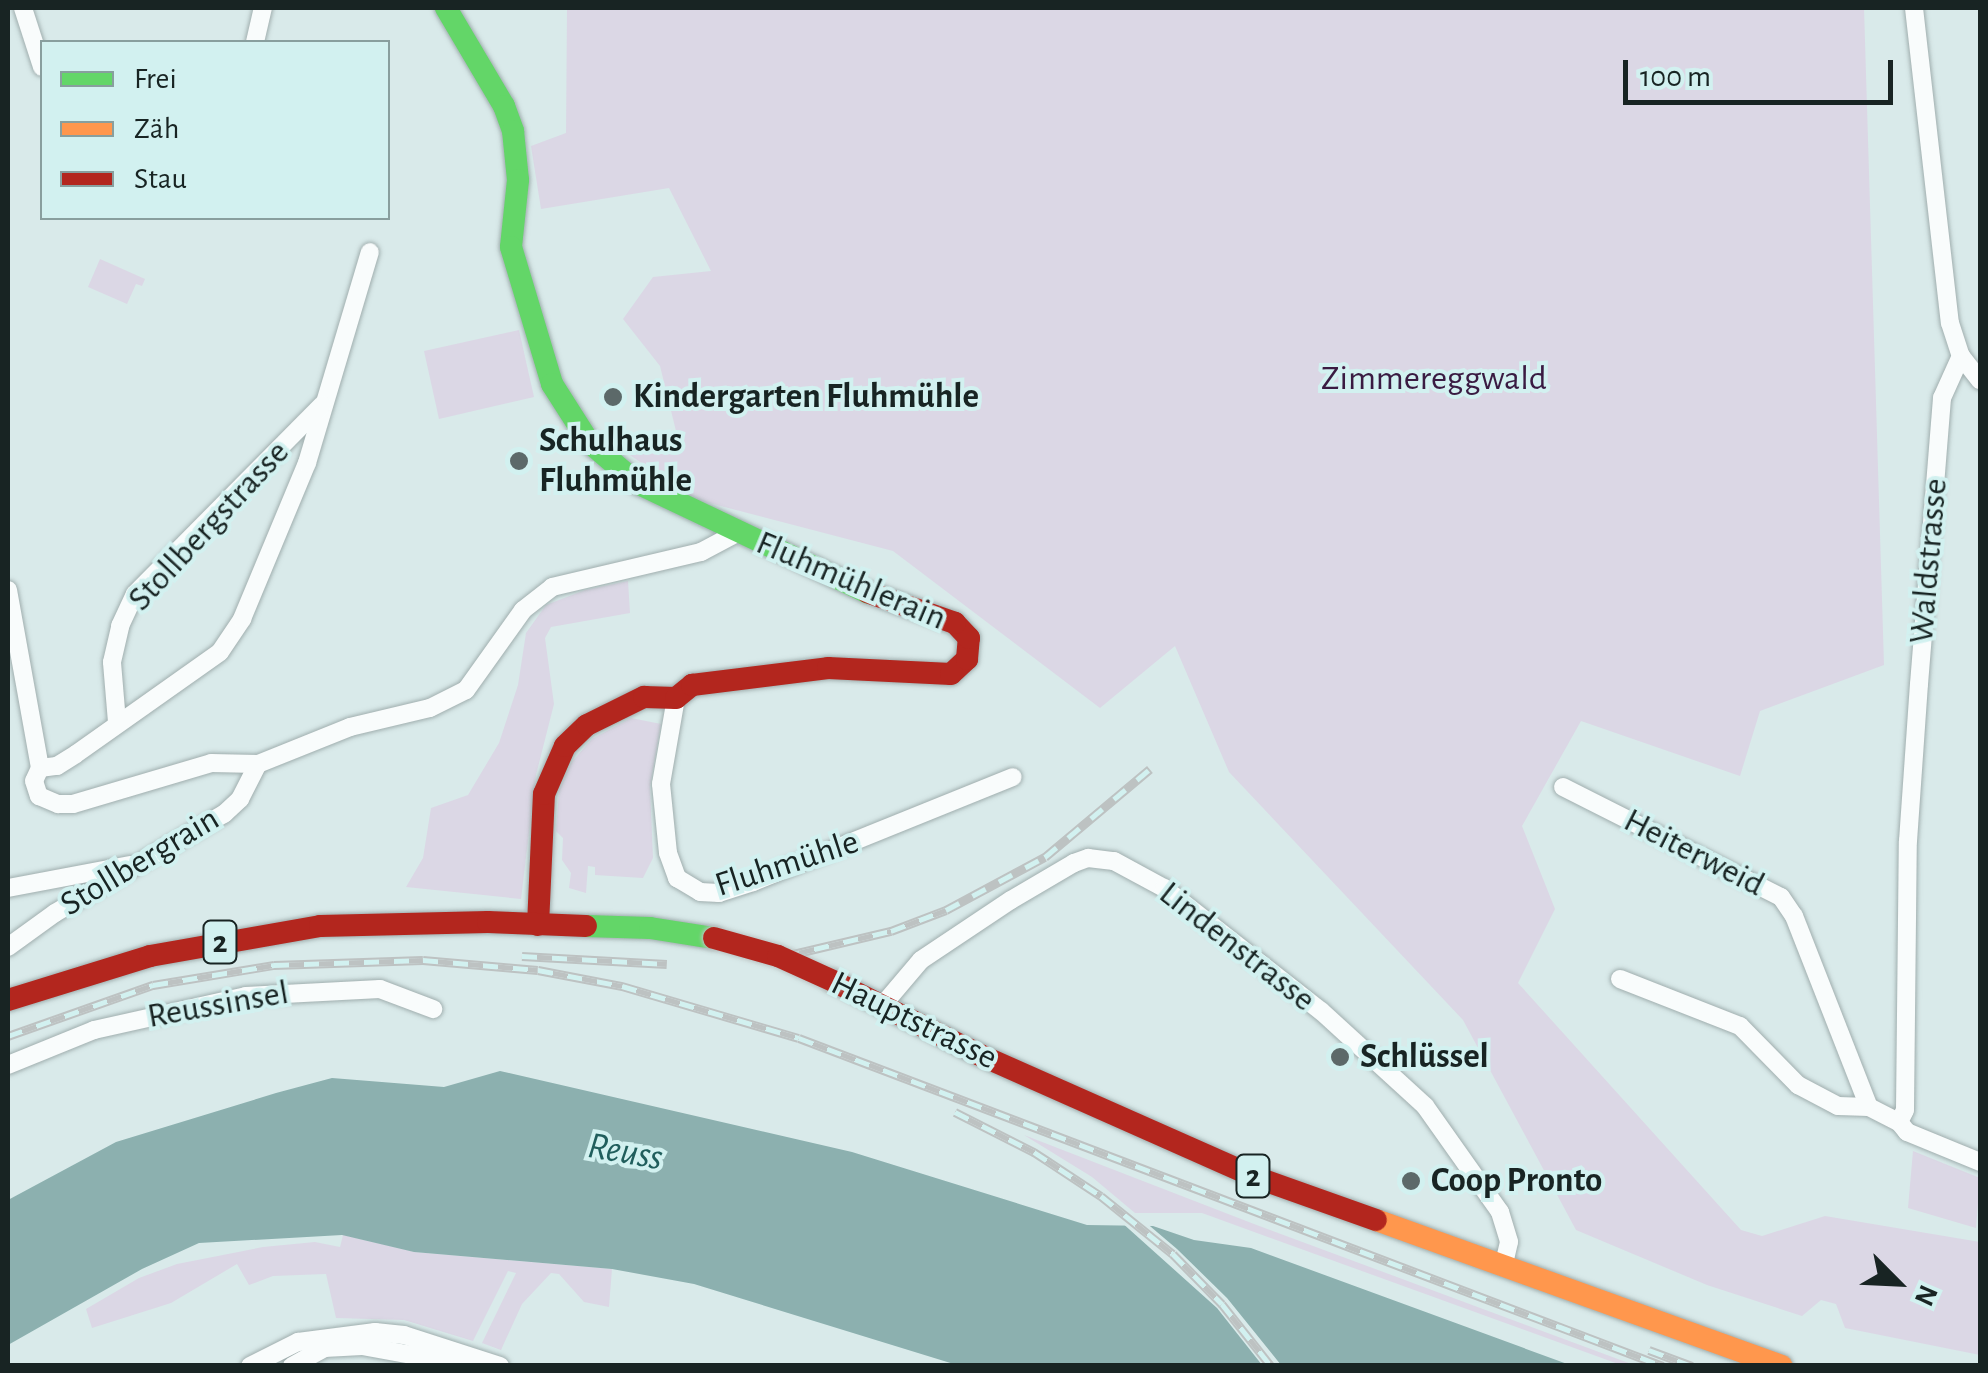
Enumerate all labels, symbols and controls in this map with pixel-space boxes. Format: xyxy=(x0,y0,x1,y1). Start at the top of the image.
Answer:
legend xyxy=(40,40,390,220)
scale bar xyxy=(1628,40,1898,102)
text: 100 m xyxy=(1640,62,1711,92)
text: Frei xyxy=(134,64,177,94)
text: Zäh xyxy=(134,114,179,144)
text: Stau xyxy=(134,164,187,194)
park label: Zimmereggwald xyxy=(1321,358,1547,400)
place label: Kindergarten Fluhmühle xyxy=(633,376,979,418)
marker: Kindergarten Fluhmühle xyxy=(602,386,624,408)
place label: Schulhaus Fluhmühle xyxy=(539,420,692,502)
street label: Stollbergstrasse xyxy=(120,432,298,620)
marker: Schulhaus Fluhmühle xyxy=(508,450,530,472)
street label: Waldstrasse xyxy=(1901,477,1957,645)
street label: Fluhmühlerain xyxy=(750,522,952,640)
street label: Stollbergrain xyxy=(53,798,227,926)
street label: Heiterweid xyxy=(1617,800,1771,906)
street label: Fluhmühle xyxy=(710,821,864,907)
street label: Lindenstrasse xyxy=(1151,873,1323,1021)
road number: 2 xyxy=(200,915,240,969)
street label: Hauptstrasse xyxy=(824,963,1004,1079)
street label: Reussinsel xyxy=(144,972,292,1038)
place label: Schlüssel xyxy=(1360,1036,1489,1078)
marker: Schlüssel xyxy=(1329,1046,1351,1068)
water label: Reuss xyxy=(584,1124,666,1182)
road number: 2 xyxy=(1233,1149,1273,1203)
place label: Coop Pronto xyxy=(1431,1160,1602,1202)
marker: Coop Pronto xyxy=(1400,1170,1422,1192)
north arrow xyxy=(1848,1233,1948,1333)
text: N xyxy=(1909,1281,1942,1310)

